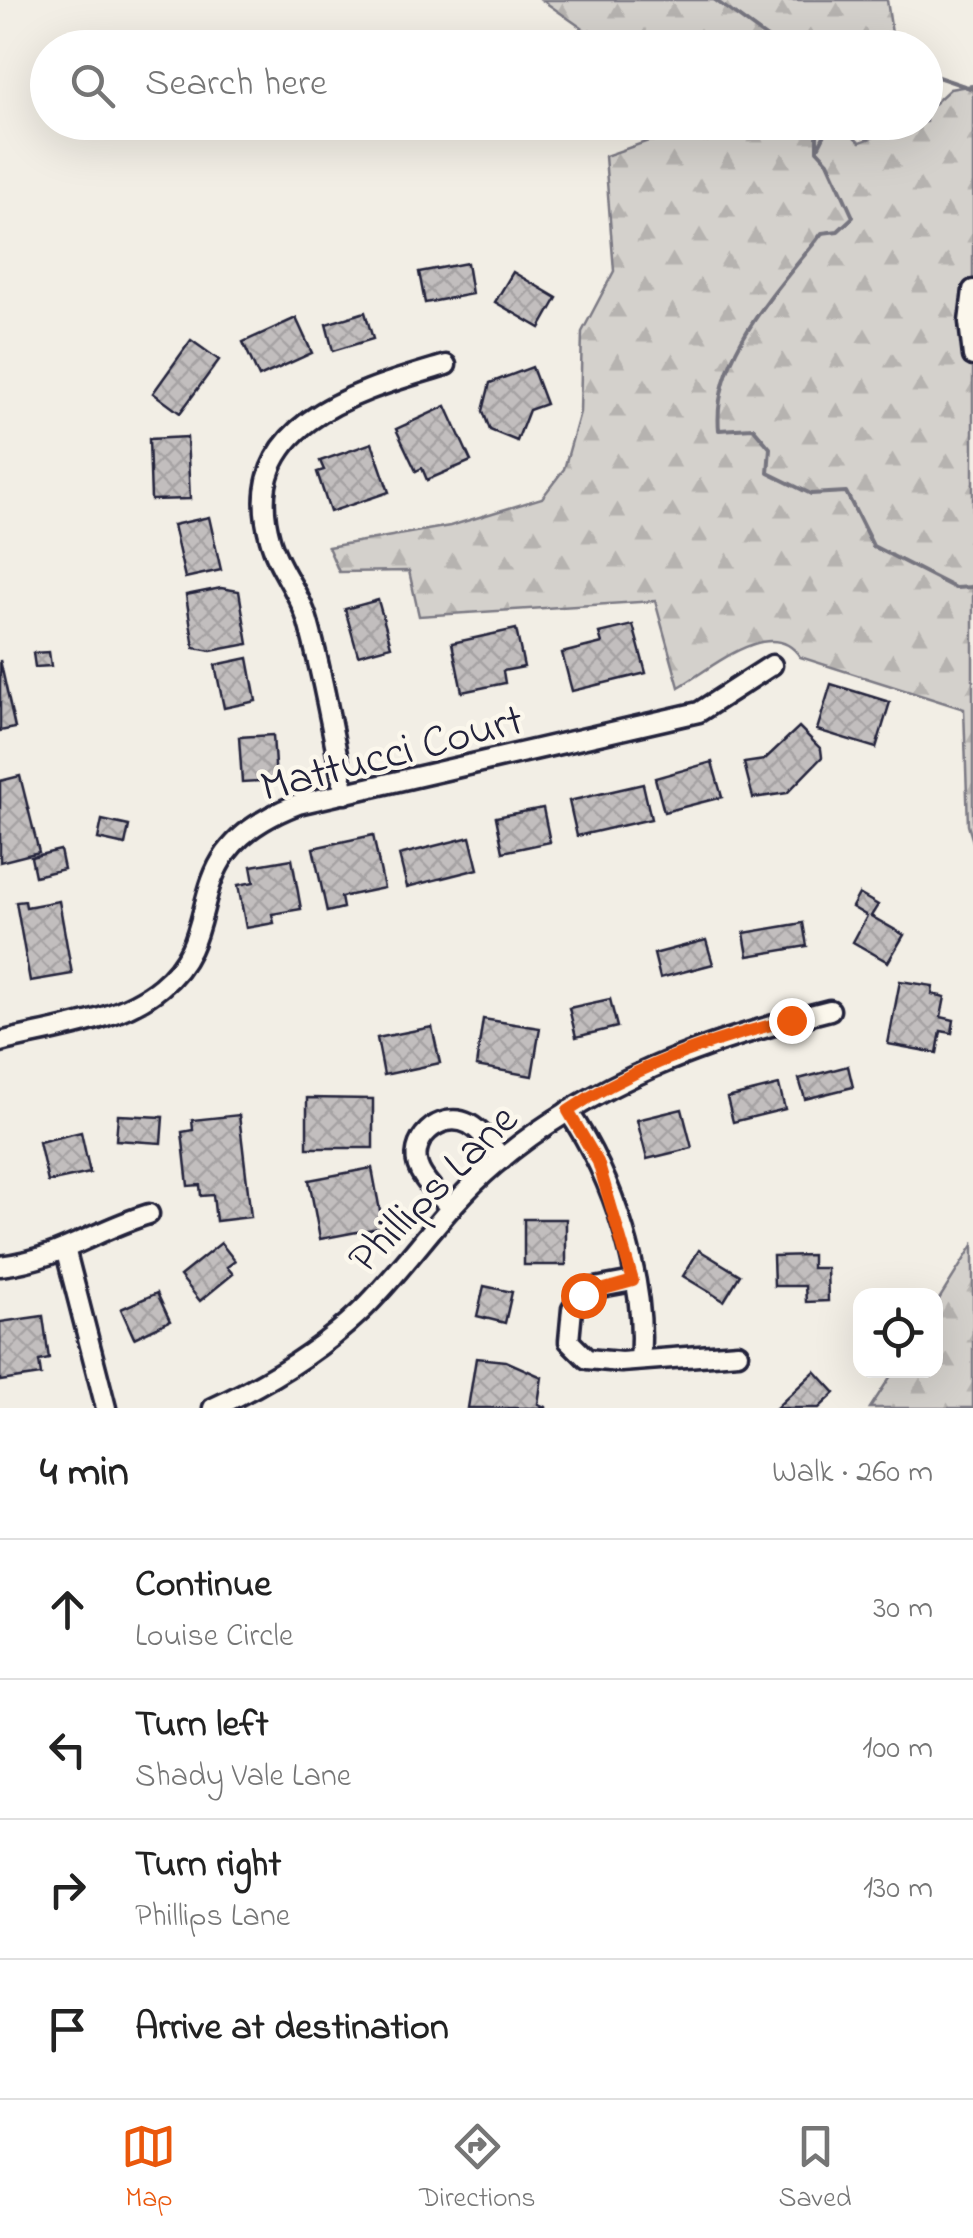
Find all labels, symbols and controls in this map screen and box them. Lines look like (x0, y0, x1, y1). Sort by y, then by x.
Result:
search box (30, 30, 943, 140)
text: Search here (145, 57, 327, 113)
icon: search (65, 58, 120, 113)
street label: Mattucci Court (254, 689, 531, 823)
route end (769, 998, 815, 1044)
street label: Phillips Lane (334, 1090, 536, 1291)
route start (561, 1273, 607, 1319)
map controls (853, 1288, 943, 1378)
button: locate (853, 1288, 943, 1378)
text: 4 min (40, 1443, 129, 1504)
text: Walk · 260 m (772, 1450, 933, 1497)
text: Continue (135, 1558, 271, 1614)
icon: ahead (40, 1582, 95, 1637)
text: 30 m (873, 1586, 933, 1633)
text: Louise Circle (135, 1614, 293, 1661)
text: Turn left (135, 1698, 268, 1754)
icon: left (40, 1722, 95, 1777)
text: 100 m (862, 1726, 933, 1773)
text: Shady Vale Lane (135, 1754, 351, 1801)
text: Turn right (135, 1838, 281, 1894)
icon: right (40, 1862, 95, 1917)
text: 130 m (863, 1866, 933, 1913)
text: Phillips Lane (135, 1894, 290, 1941)
text: Arrive at destination (135, 2001, 449, 2057)
icon: arrive (40, 2002, 95, 2057)
tab: Map (121, 2119, 176, 2220)
tab: Directions (419, 2119, 536, 2220)
tab: Saved (779, 2119, 852, 2220)

